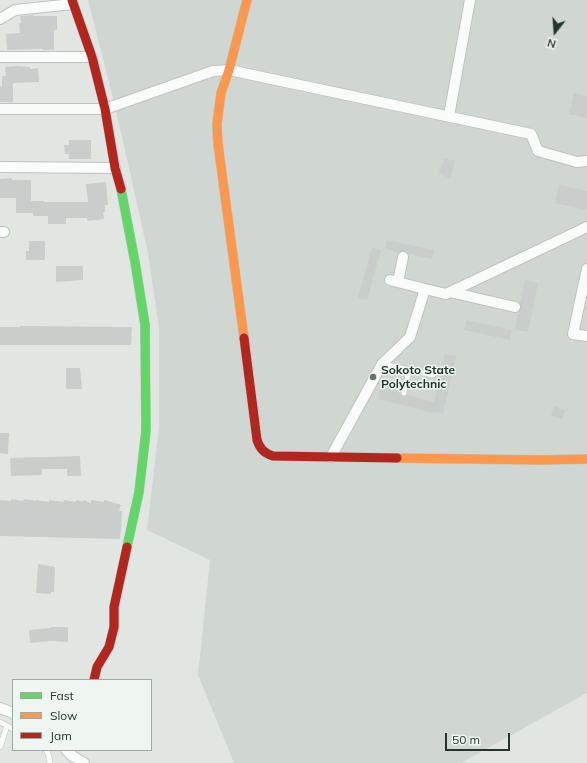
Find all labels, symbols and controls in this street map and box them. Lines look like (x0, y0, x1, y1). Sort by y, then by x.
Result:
north arrow (535, 12, 575, 52)
text: N (545, 36, 558, 51)
place label: Sokoto State Polytechnic (381, 363, 455, 391)
marker: Sokoto State Polytechnic (368, 372, 378, 382)
legend (12, 679, 152, 751)
text: Fast (50, 688, 74, 703)
text: Slow (50, 708, 78, 723)
scale bar (447, 725, 512, 751)
text: Jam (50, 728, 72, 743)
text: 50 m (452, 732, 480, 747)

